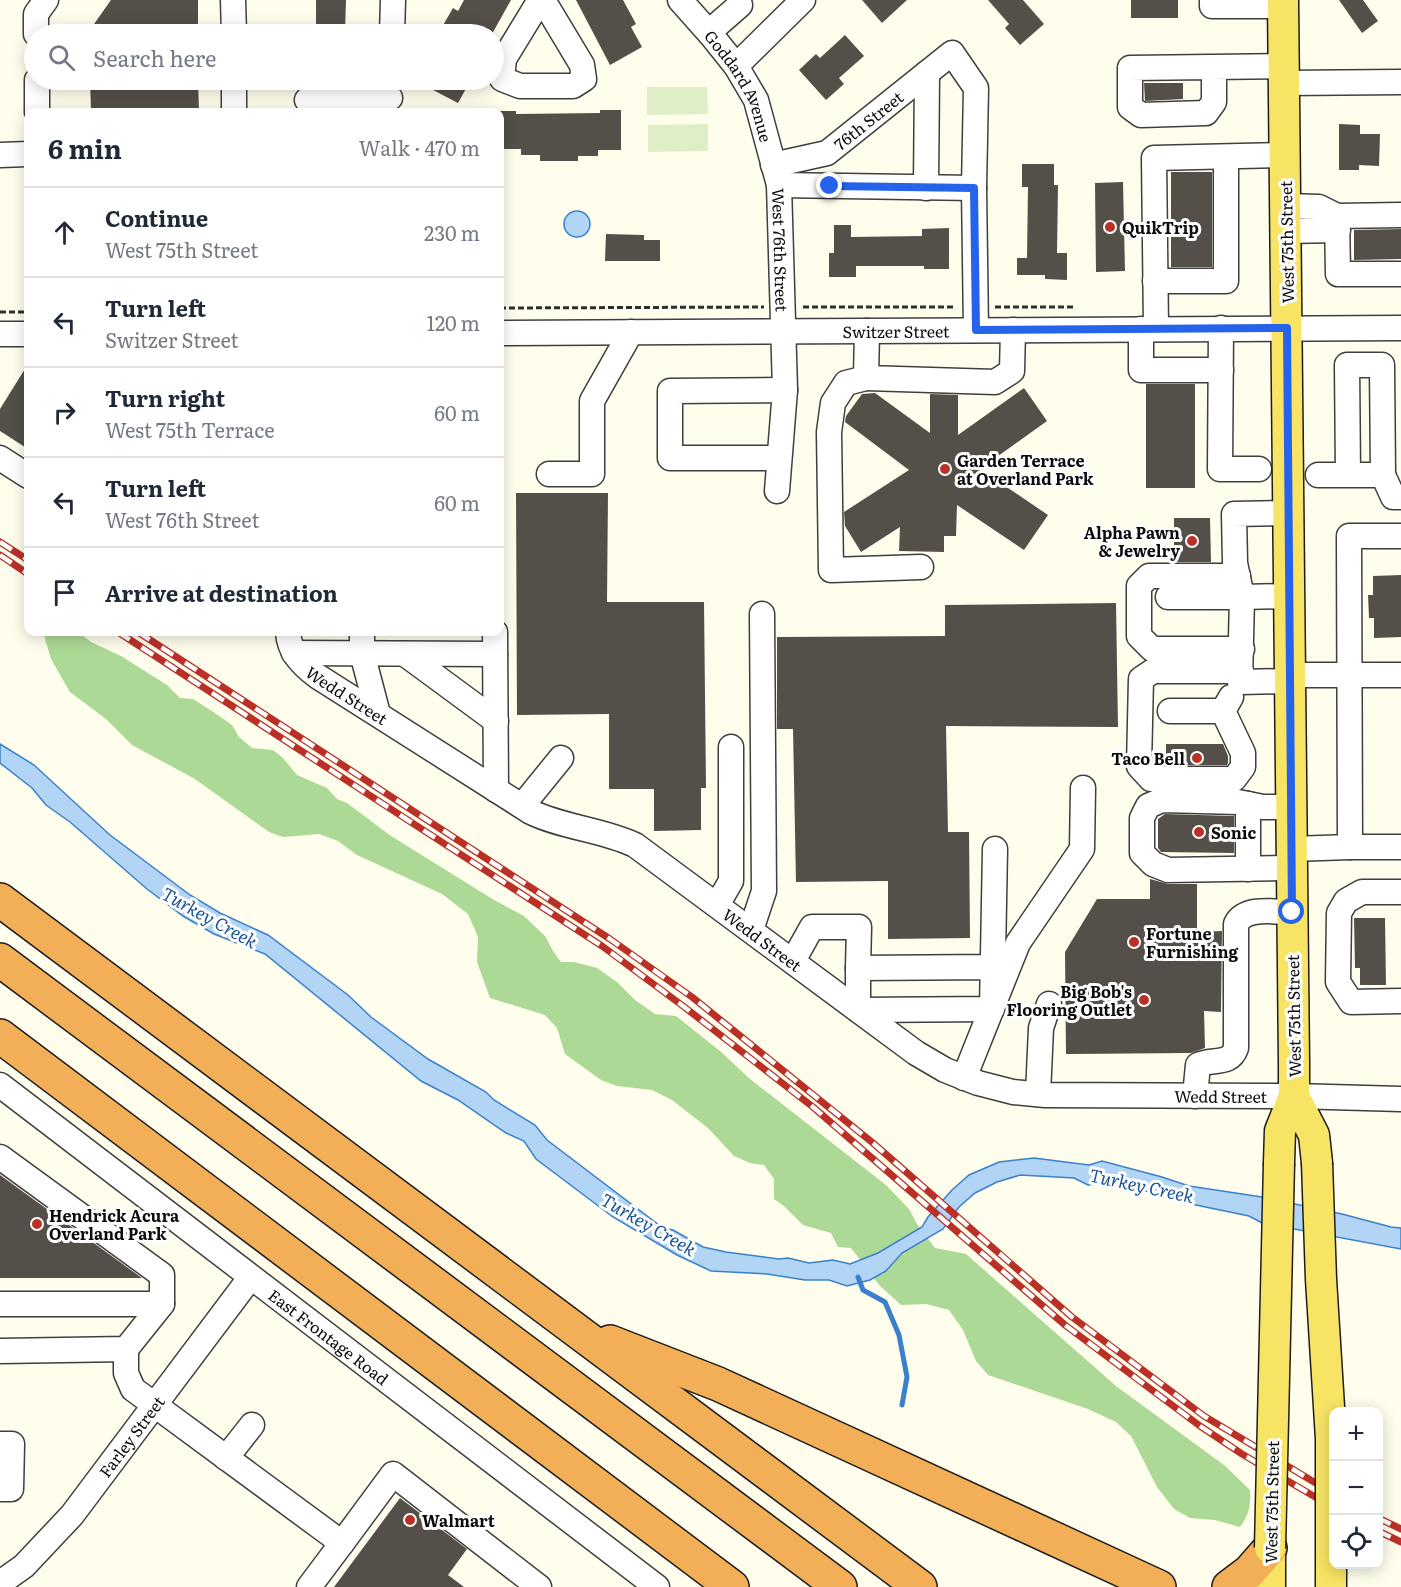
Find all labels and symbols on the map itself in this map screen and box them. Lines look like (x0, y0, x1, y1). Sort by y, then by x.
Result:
street label: Goddard Avenue (699, 24, 779, 145)
street label: 76th Street (828, 85, 908, 155)
route end (816, 172, 842, 198)
street label: West 75th Street (1273, 180, 1299, 304)
street label: West 76th Street (767, 188, 795, 313)
place label: QuikTrip (1122, 215, 1199, 239)
marker: QuikTrip (1103, 220, 1117, 234)
street label: Switzer Street (842, 319, 950, 343)
place label: Garden Terrace at Overland Park (957, 448, 1094, 490)
marker: Garden Terrace at Overland Park (938, 462, 952, 476)
place label: Alpha Pawn & Jewelry (1084, 520, 1180, 562)
marker: Alpha Pawn & Jewelry (1185, 534, 1199, 548)
street label: Wedd Street (301, 660, 393, 730)
place label: Taco Bell (1111, 746, 1185, 770)
marker: Taco Bell (1190, 751, 1204, 765)
place label: Sonic (1211, 820, 1257, 844)
marker: Sonic (1192, 825, 1206, 839)
water label: Turkey Creek (157, 880, 263, 954)
route start (1278, 898, 1304, 924)
street label: Wedd Street (718, 902, 807, 977)
place label: Fortune Furnishing (1146, 921, 1239, 963)
marker: Fortune Furnishing (1127, 935, 1141, 949)
street label: West 75th Street (1280, 954, 1306, 1078)
place label: Big Bob's Flooring Outlet (1006, 979, 1132, 1021)
marker: Big Bob's Flooring Outlet (1137, 993, 1151, 1007)
street label: Wedd Street (1174, 1084, 1268, 1108)
water label: Turkey Creek (1088, 1161, 1197, 1209)
water label: Turkey Creek (597, 1186, 702, 1262)
place label: Hendrick Acura Overland Park (49, 1203, 180, 1245)
marker: Hendrick Acura Overland Park (30, 1217, 44, 1231)
street label: East Frontage Road (264, 1283, 394, 1390)
street label: Farley Street (93, 1390, 170, 1482)
street label: West 75th Street (1258, 1440, 1284, 1564)
place label: Walmart (422, 1508, 495, 1532)
marker: Walmart (403, 1513, 417, 1527)

